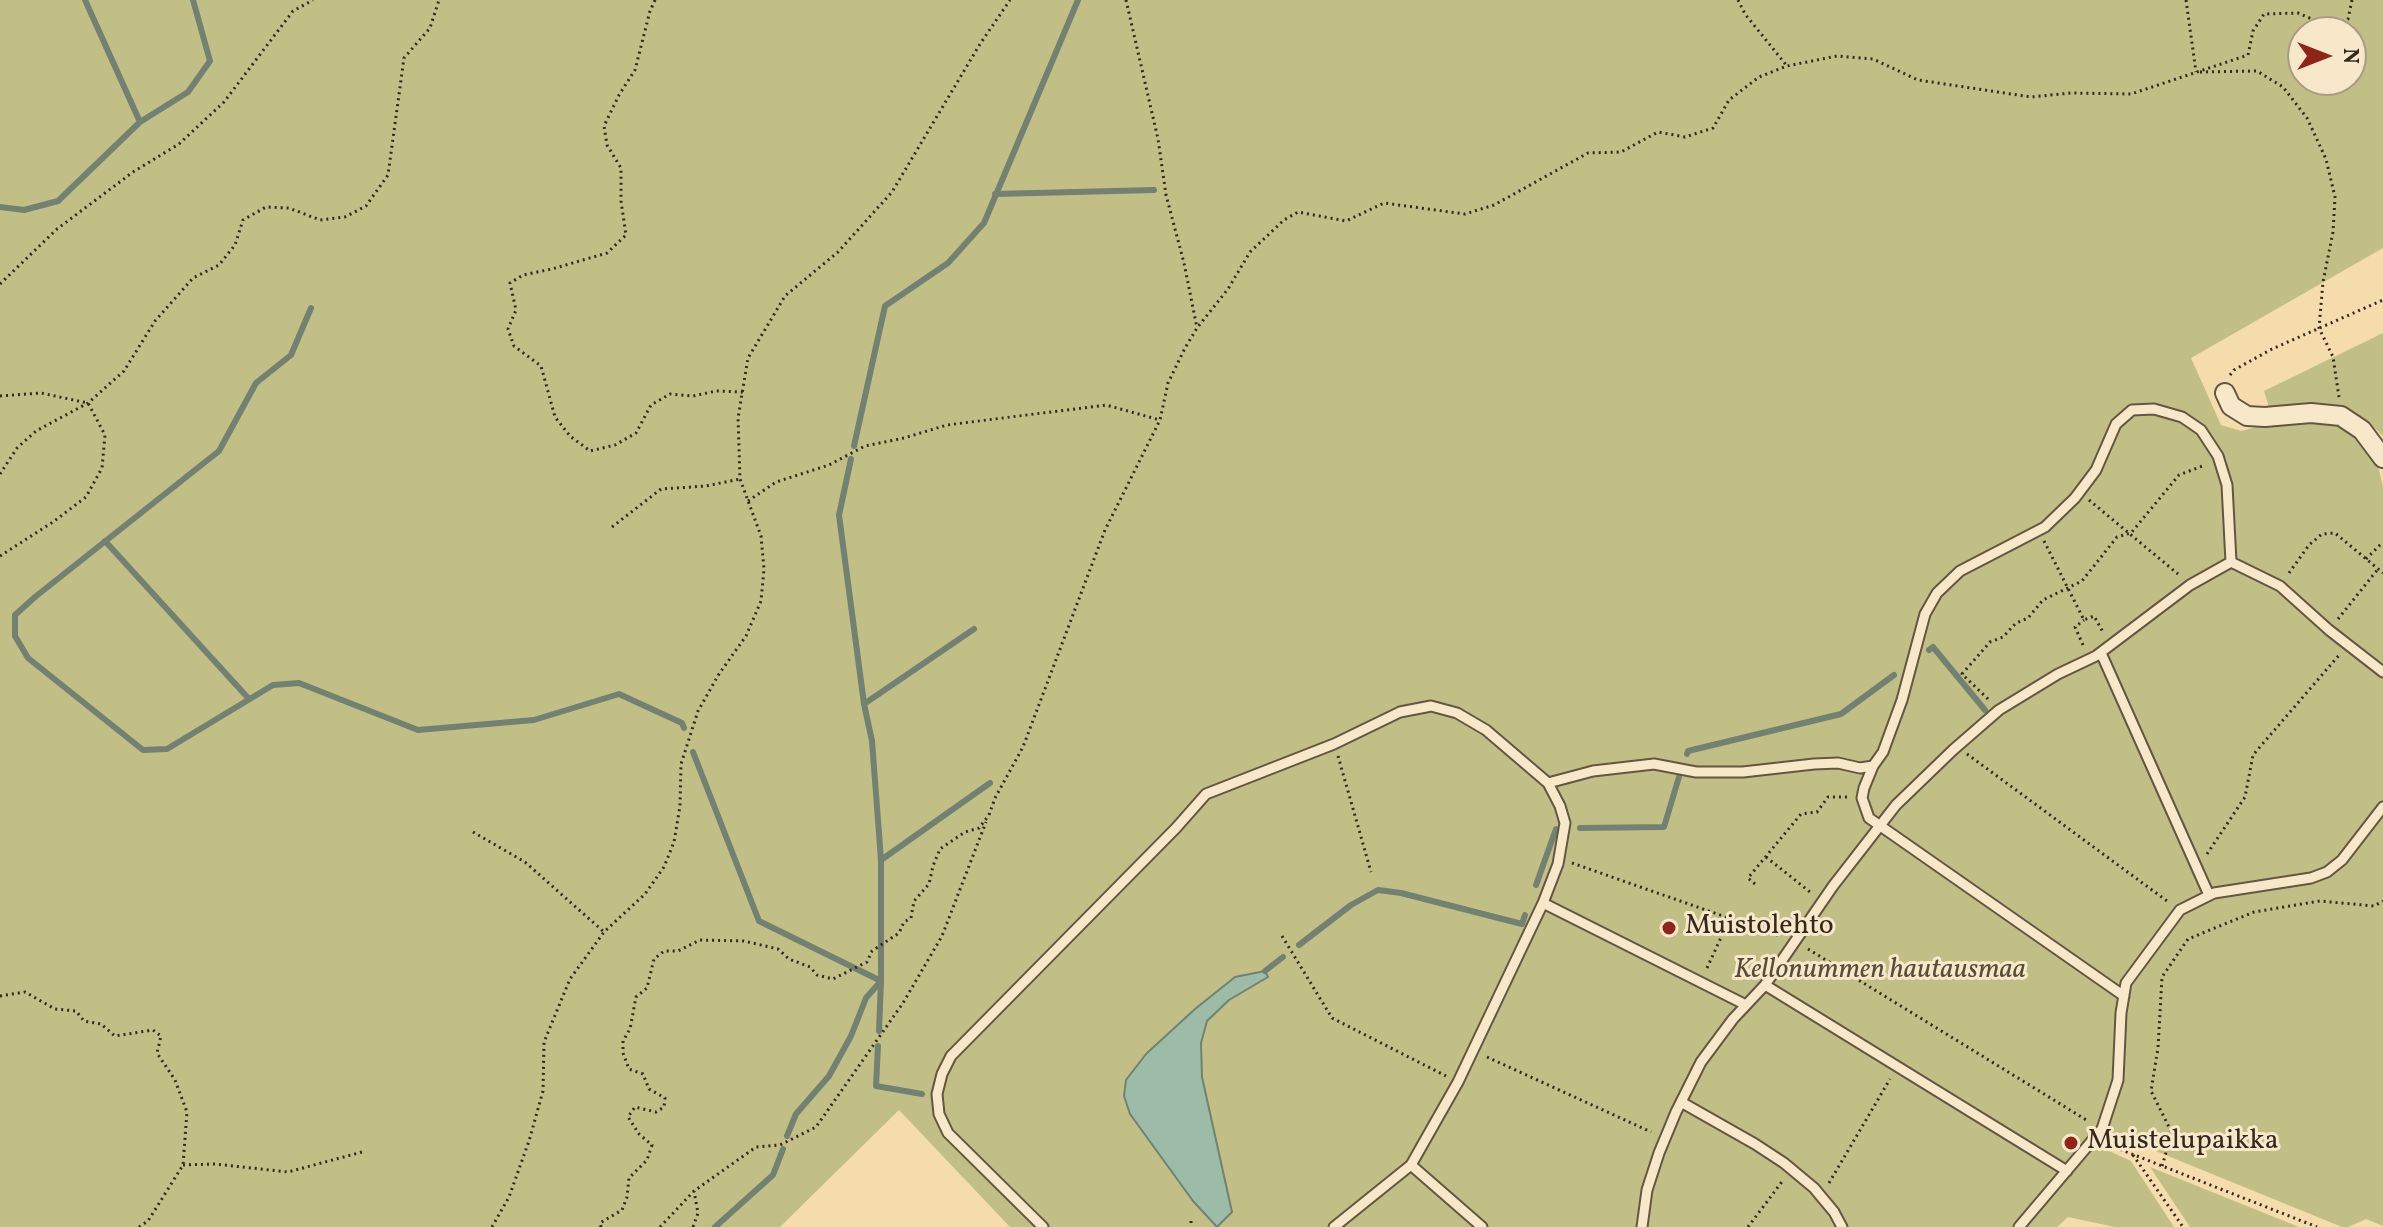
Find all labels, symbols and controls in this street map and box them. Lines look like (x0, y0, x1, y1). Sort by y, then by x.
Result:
north arrow (2287, 16, 2367, 96)
text: N (2334, 48, 2365, 64)
place label: Muistolehto (1685, 911, 1834, 945)
marker: Muistolehto (1660, 919, 1678, 937)
park label: Kellonummen hautausmaa (1734, 955, 2026, 989)
place label: Muistelupaikka (2087, 1126, 2279, 1160)
marker: Muistelupaikka (2062, 1134, 2080, 1152)

